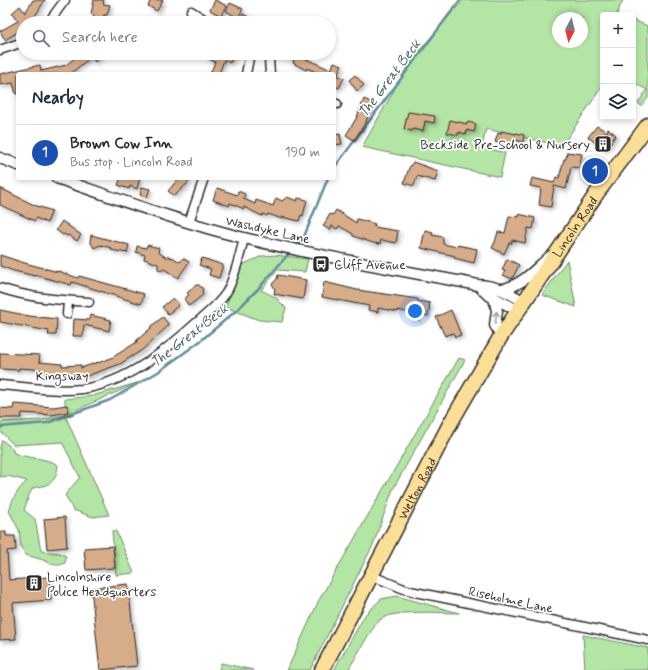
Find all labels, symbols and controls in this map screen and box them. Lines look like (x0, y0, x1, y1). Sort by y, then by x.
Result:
north arrow (552, 12, 588, 48)
map controls (600, 12, 636, 120)
button: + (600, 12, 636, 48)
search box (16, 16, 336, 60)
icon: search (30, 27, 52, 49)
text: Search here (62, 28, 138, 48)
water label: The Great Beck (354, 35, 426, 121)
button: − (600, 48, 636, 84)
button: layers (600, 84, 636, 120)
text: Nearby (32, 87, 84, 109)
text: Brown Cow Inn (70, 134, 173, 154)
building icon: Beckside Pre-School & Nursery (593, 134, 613, 154)
place label: Beckside Pre-School & Nursery (420, 137, 590, 154)
text: 1 (42, 144, 48, 161)
text: 190 m (285, 144, 320, 161)
text: Bus stop · Lincoln Road (70, 154, 193, 171)
pin: 1 (582, 156, 608, 186)
street label: Lincoln Road (549, 194, 602, 261)
street label: Washdyke Lane (224, 213, 311, 248)
bus stop icon: Cliff Avenue (311, 254, 331, 274)
place label: Cliff Avenue (334, 257, 406, 274)
water label: The Great Beck (147, 299, 233, 372)
your location (405, 301, 425, 321)
one-way arrow (492, 311, 500, 324)
street label: Kingsway (36, 368, 89, 386)
street label: Welton Road (395, 455, 441, 523)
place label: Lincolnshire Police Headquarters (47, 569, 157, 601)
building icon: Lincolnshire Police Headquarters (24, 573, 44, 593)
street label: Riseholme Lane (467, 583, 554, 618)

